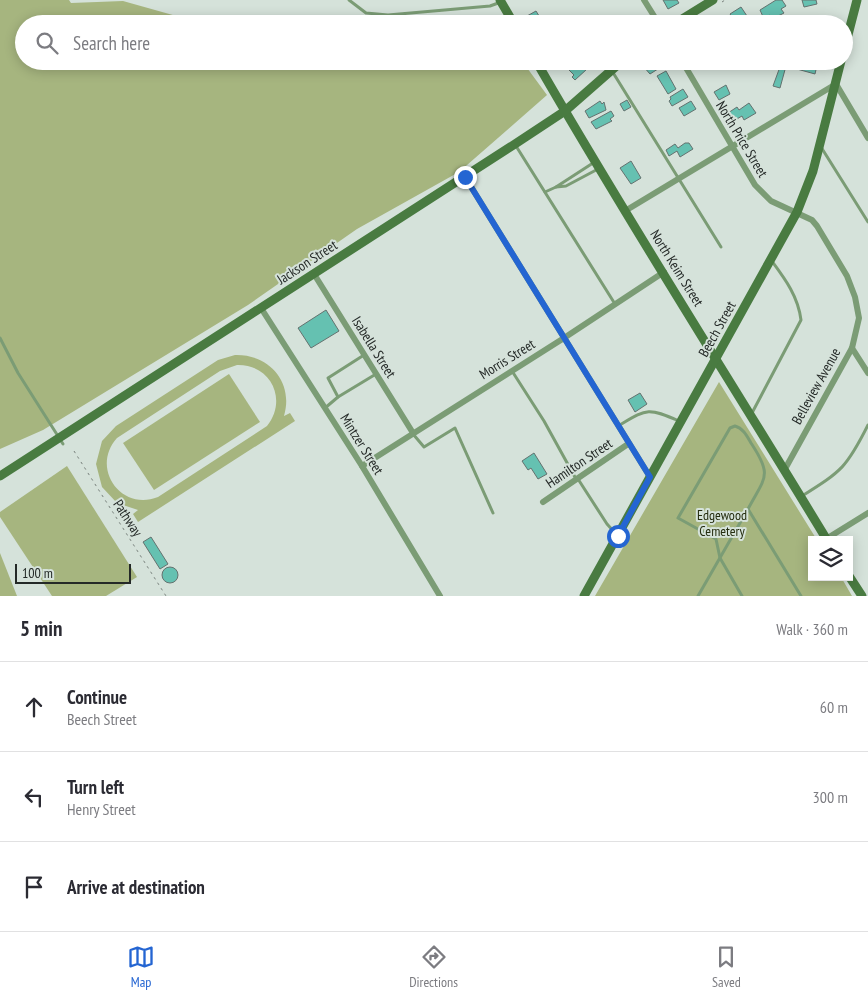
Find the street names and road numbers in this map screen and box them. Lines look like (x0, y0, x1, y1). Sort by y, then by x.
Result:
street label: North Price Street (712, 97, 772, 181)
street label: North Keim Street (646, 226, 708, 310)
street label: Jackson Street (273, 236, 341, 289)
street label: Beech Street (694, 298, 740, 360)
street label: Isabella Street (348, 313, 400, 381)
street label: Morris Street (476, 335, 538, 383)
street label: Belleview Avenue (788, 344, 844, 427)
street label: Mintzer Street (336, 410, 388, 478)
street label: Hamilton Street (542, 434, 616, 492)
street label: Pathway (109, 496, 147, 541)

